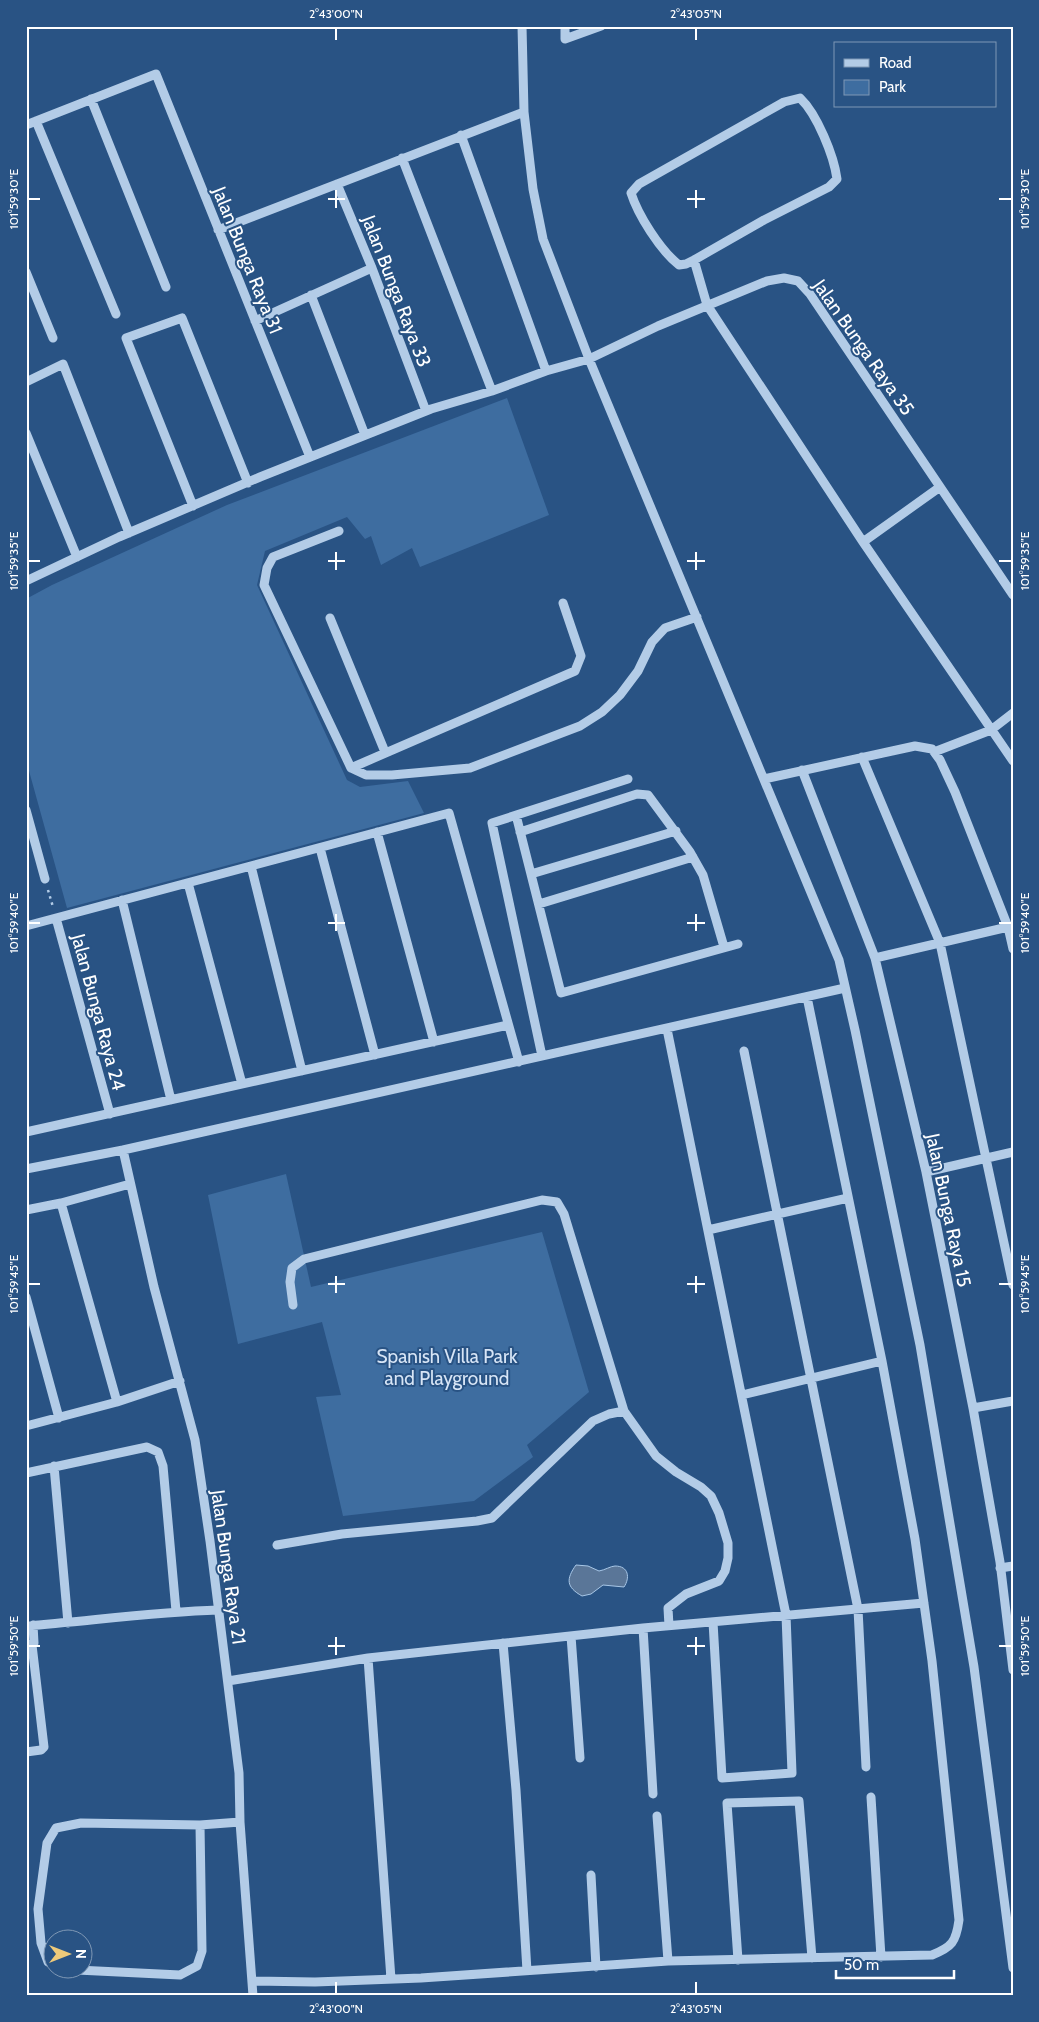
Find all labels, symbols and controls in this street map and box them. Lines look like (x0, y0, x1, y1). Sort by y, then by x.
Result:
text: 2°43'00"N (309, 6, 363, 21)
text: 2°43'05"N (670, 6, 722, 21)
legend (834, 42, 996, 108)
text: Road (879, 54, 912, 72)
text: Park (879, 78, 906, 96)
text: 101°59'30"E (6, 168, 21, 229)
text: 101°59'30"E (1017, 168, 1032, 229)
street label: Jalan Bunga Raya 31 (207, 182, 287, 337)
street label: Jalan Bunga Raya 33 (357, 211, 436, 370)
street label: Jalan Bunga Raya 35 (808, 274, 919, 420)
text: 101°59'35"E (6, 531, 21, 590)
text: 101°59'35"E (1017, 531, 1032, 590)
text: 101°59'40"E (6, 892, 21, 953)
text: 101°59'40"E (1017, 892, 1032, 953)
street label: Jalan Bunga Raya 24 (66, 930, 130, 1093)
street label: Jalan Bunga Raya 15 (921, 1130, 976, 1289)
text: 101°59'45"E (6, 1254, 21, 1313)
text: 101°59'45"E (1017, 1254, 1032, 1313)
park label: Spanish Villa Park and Playground (377, 1345, 518, 1390)
street label: Jalan Bunga Raya 21 (206, 1487, 251, 1646)
text: 101°59'50"E (6, 1615, 21, 1676)
text: 101°59'50"E (1017, 1615, 1032, 1676)
north arrow (42, 1930, 92, 1980)
scale bar (836, 1947, 954, 1979)
text: N (72, 1949, 90, 1959)
text: 50 m (844, 1956, 879, 1974)
text: 2°43'00"N (309, 2001, 363, 2016)
text: 2°43'05"N (670, 2001, 722, 2016)

